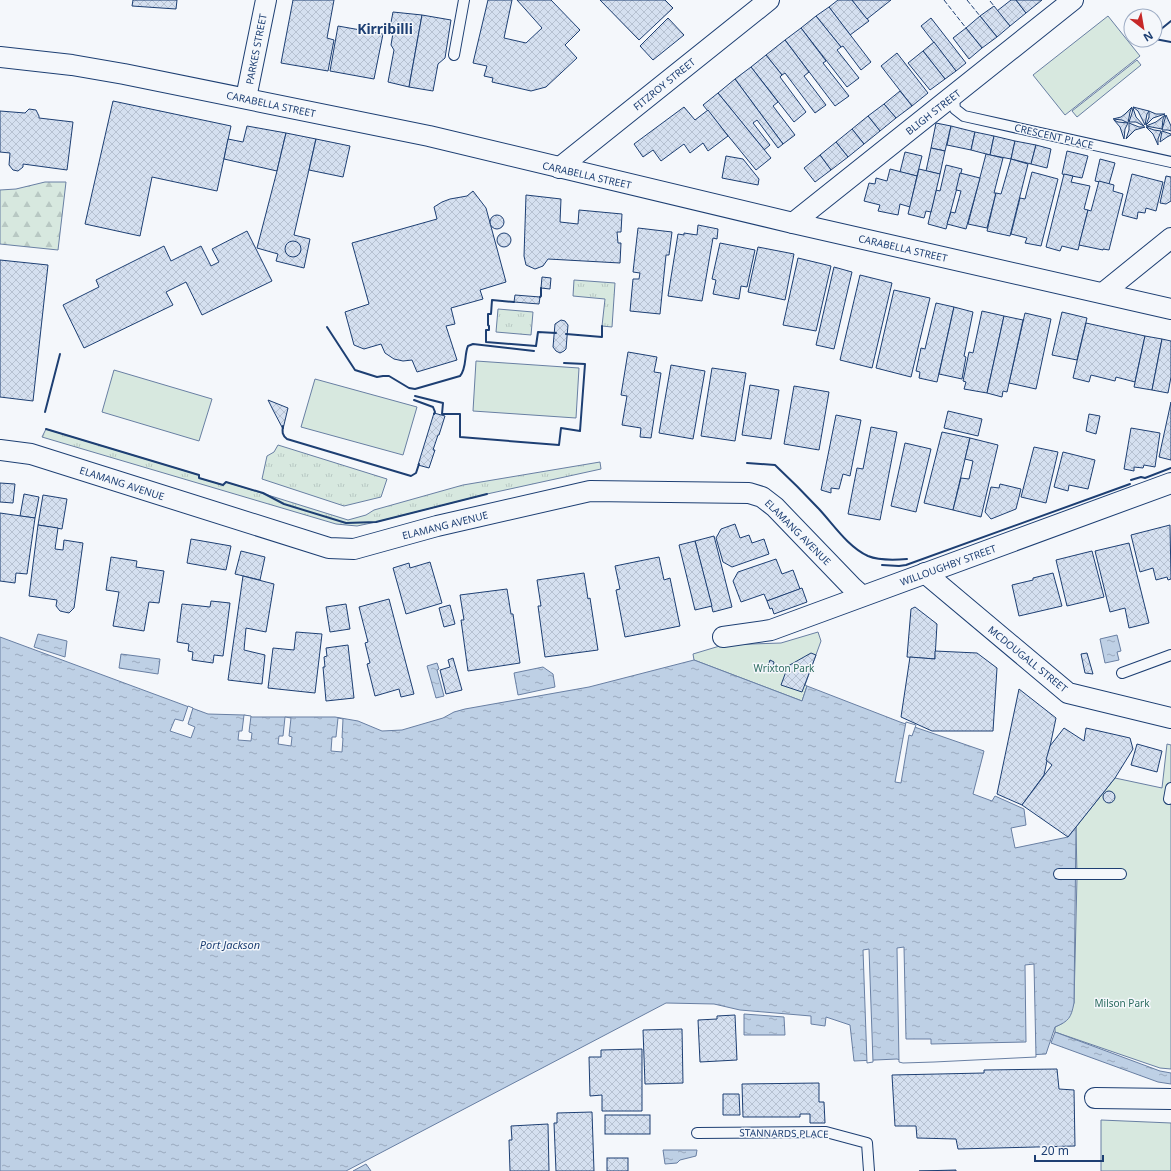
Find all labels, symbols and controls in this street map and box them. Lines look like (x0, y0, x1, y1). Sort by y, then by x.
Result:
north arrow (1123, 8, 1163, 48)
street label: PARKES STREET (242, 12, 270, 86)
district label: Kirribilli (357, 19, 413, 38)
text: N (1141, 28, 1156, 46)
street label: FITZROY STREET (630, 54, 698, 113)
street label: BLIGH STREET (903, 86, 964, 138)
street label: CARABELLA STREET (225, 88, 317, 120)
street label: CRESCENT PLACE (1013, 120, 1095, 152)
street label: CARABELLA STREET (541, 158, 633, 192)
street label: CARABELLA STREET (857, 231, 949, 265)
street label: ELAMANG AVENUE (78, 463, 166, 503)
street label: ELAMANG AVENUE (762, 496, 834, 568)
street label: ELAMANG AVENUE (401, 508, 489, 542)
street label: WILLOUGHBY STREET (898, 541, 998, 589)
street label: MCDOUGALL STREET (985, 623, 1071, 696)
park label: Wrixton Park (754, 661, 815, 675)
water label: Port Jackson (200, 937, 260, 952)
park label: Milson Park (1095, 996, 1150, 1010)
street label: STANNARDS PLACE (739, 1125, 829, 1141)
scale bar (1035, 1137, 1103, 1163)
text: 20 m (1041, 1142, 1069, 1159)

